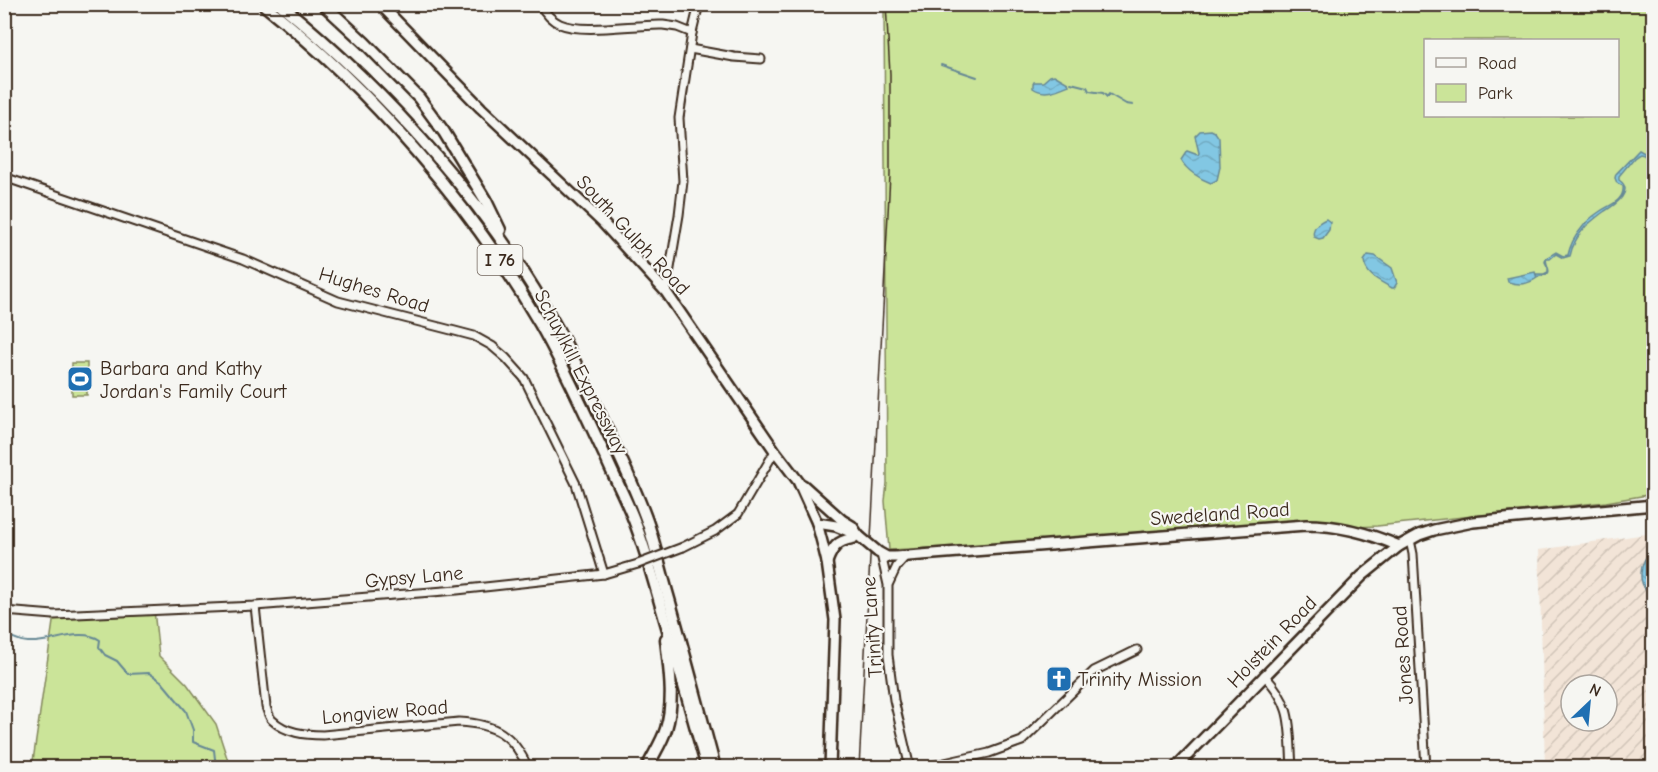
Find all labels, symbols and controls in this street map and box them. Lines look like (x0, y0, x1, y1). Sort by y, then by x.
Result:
legend (1424, 39, 1619, 117)
text: Road (1478, 53, 1517, 74)
text: Park (1478, 83, 1513, 104)
street label: South Gulph Road (572, 170, 694, 300)
road number: I 76 (478, 245, 522, 275)
street label: Hughes Road (316, 262, 432, 318)
street label: Schuylkill Expressway (529, 286, 633, 458)
place label: Barbara and Kathy Jordan's Family Court (100, 357, 288, 403)
sports icon: Barbara and Kathy Jordan's Family Court (65, 364, 95, 394)
street label: Swedeland Road (1150, 498, 1290, 530)
street label: Gypsy Lane (364, 561, 464, 593)
street label: Trinity Lane (857, 576, 887, 678)
street label: Holstein Road (1223, 591, 1321, 693)
street label: Jones Road (1388, 605, 1418, 705)
church icon: Trinity Mission (1044, 664, 1074, 694)
place label: Trinity Mission (1078, 668, 1202, 691)
north arrow (1559, 673, 1619, 733)
text: N (1587, 680, 1604, 701)
street label: Longview Road (321, 695, 449, 729)

